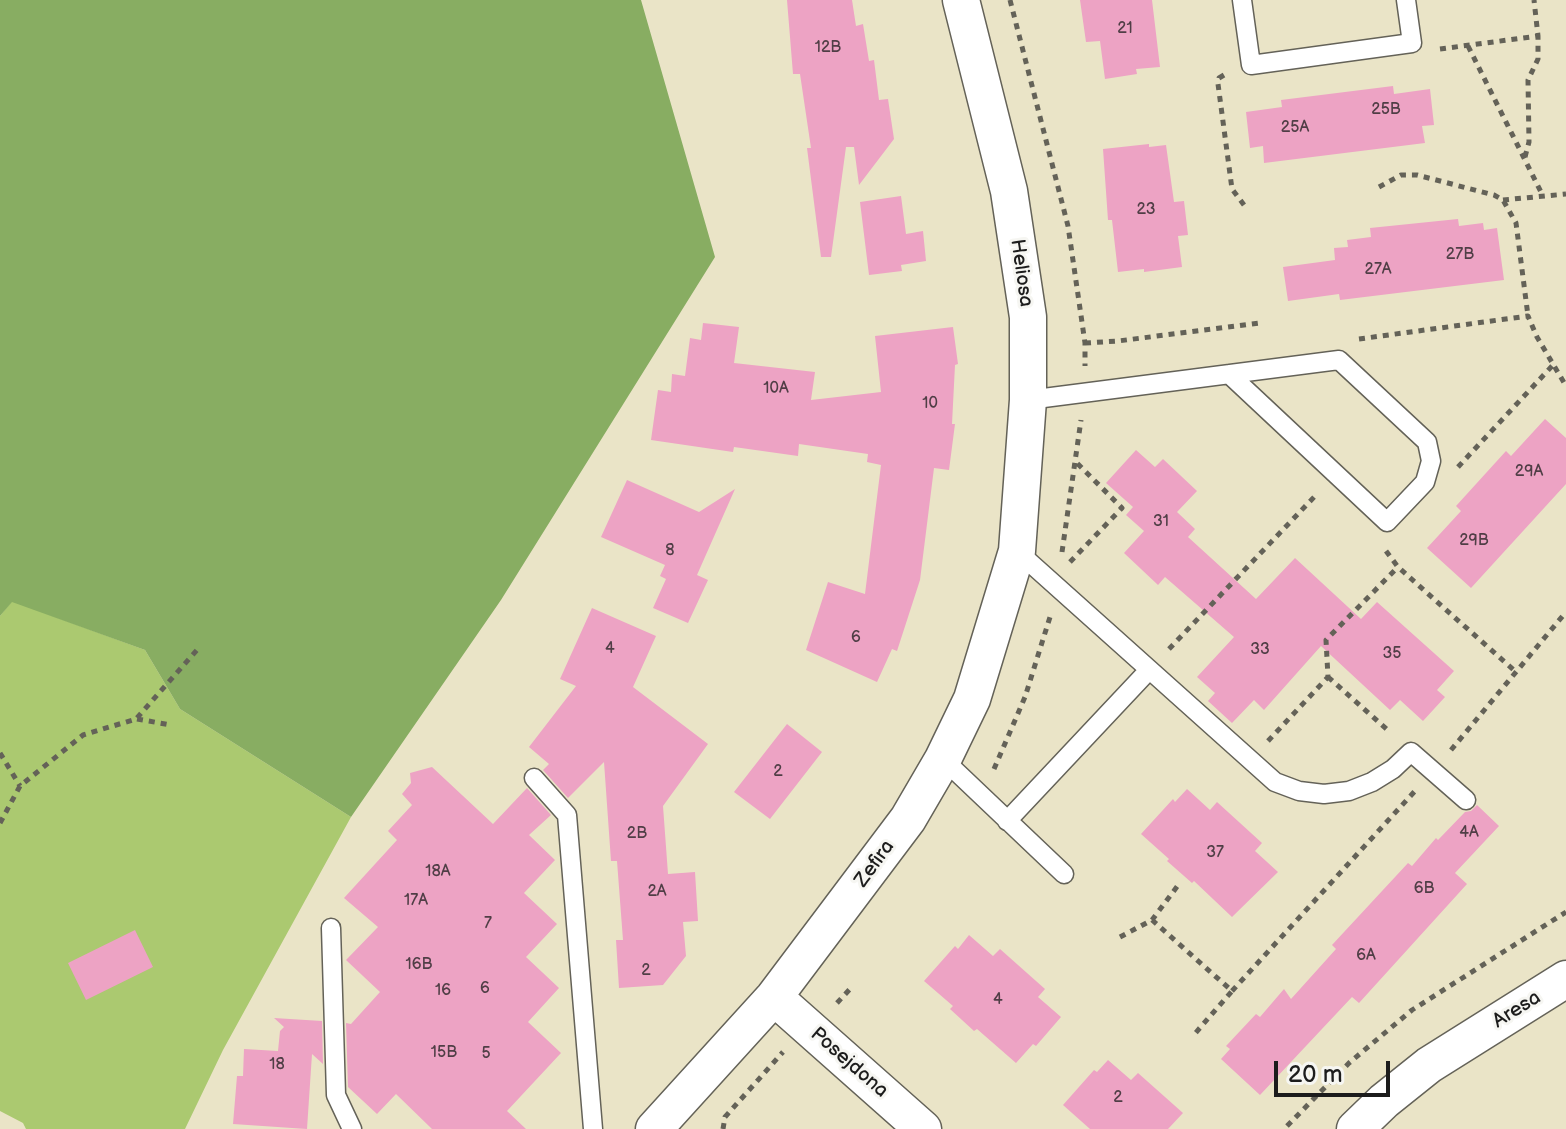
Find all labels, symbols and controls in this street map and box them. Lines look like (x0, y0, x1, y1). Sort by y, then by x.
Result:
house number: 21 (1117, 19, 1133, 39)
house number: 12B (815, 38, 841, 58)
house number: 25B (1371, 100, 1401, 120)
house number: 25A (1281, 118, 1309, 138)
house number: 23 (1137, 200, 1155, 220)
street label: Heliosa (1004, 238, 1038, 308)
house number: 27B (1446, 245, 1474, 265)
house number: 27A (1364, 260, 1392, 280)
house number: 10A (763, 379, 789, 399)
house number: 10 (922, 394, 938, 414)
house number: 29A (1515, 462, 1543, 482)
house number: 31 (1153, 512, 1169, 532)
house number: 29B (1459, 531, 1489, 551)
house number: 8 (665, 541, 675, 561)
house number: 6 (851, 628, 861, 648)
house number: 4 (605, 639, 615, 659)
house number: 33 (1250, 640, 1270, 660)
house number: 35 (1382, 644, 1402, 664)
house number: 2 (773, 762, 783, 782)
house number: 4A (1459, 823, 1479, 843)
house number: 2B (627, 824, 647, 844)
street label: Zefira (850, 836, 900, 892)
house number: 37 (1206, 843, 1224, 863)
house number: 18A (425, 862, 451, 882)
house number: 6B (1414, 879, 1434, 899)
house number: 2A (647, 882, 667, 902)
house number: 17A (404, 891, 428, 911)
house number: 7 (484, 914, 492, 934)
house number: 6A (1356, 946, 1376, 966)
house number: 16B (406, 955, 432, 975)
house number: 2 (641, 961, 651, 981)
house number: 6 (480, 979, 490, 999)
house number: 16 (435, 981, 451, 1001)
street label: Aresa (1489, 986, 1545, 1034)
house number: 4 (993, 990, 1003, 1010)
street label: Posejdona (805, 1023, 893, 1103)
house number: 15B (431, 1043, 457, 1063)
house number: 5 (481, 1044, 491, 1064)
scale bar (1278, 1045, 1394, 1095)
house number: 18 (269, 1055, 285, 1075)
text: 20 m (1288, 1060, 1343, 1089)
house number: 2 (1113, 1088, 1123, 1108)

